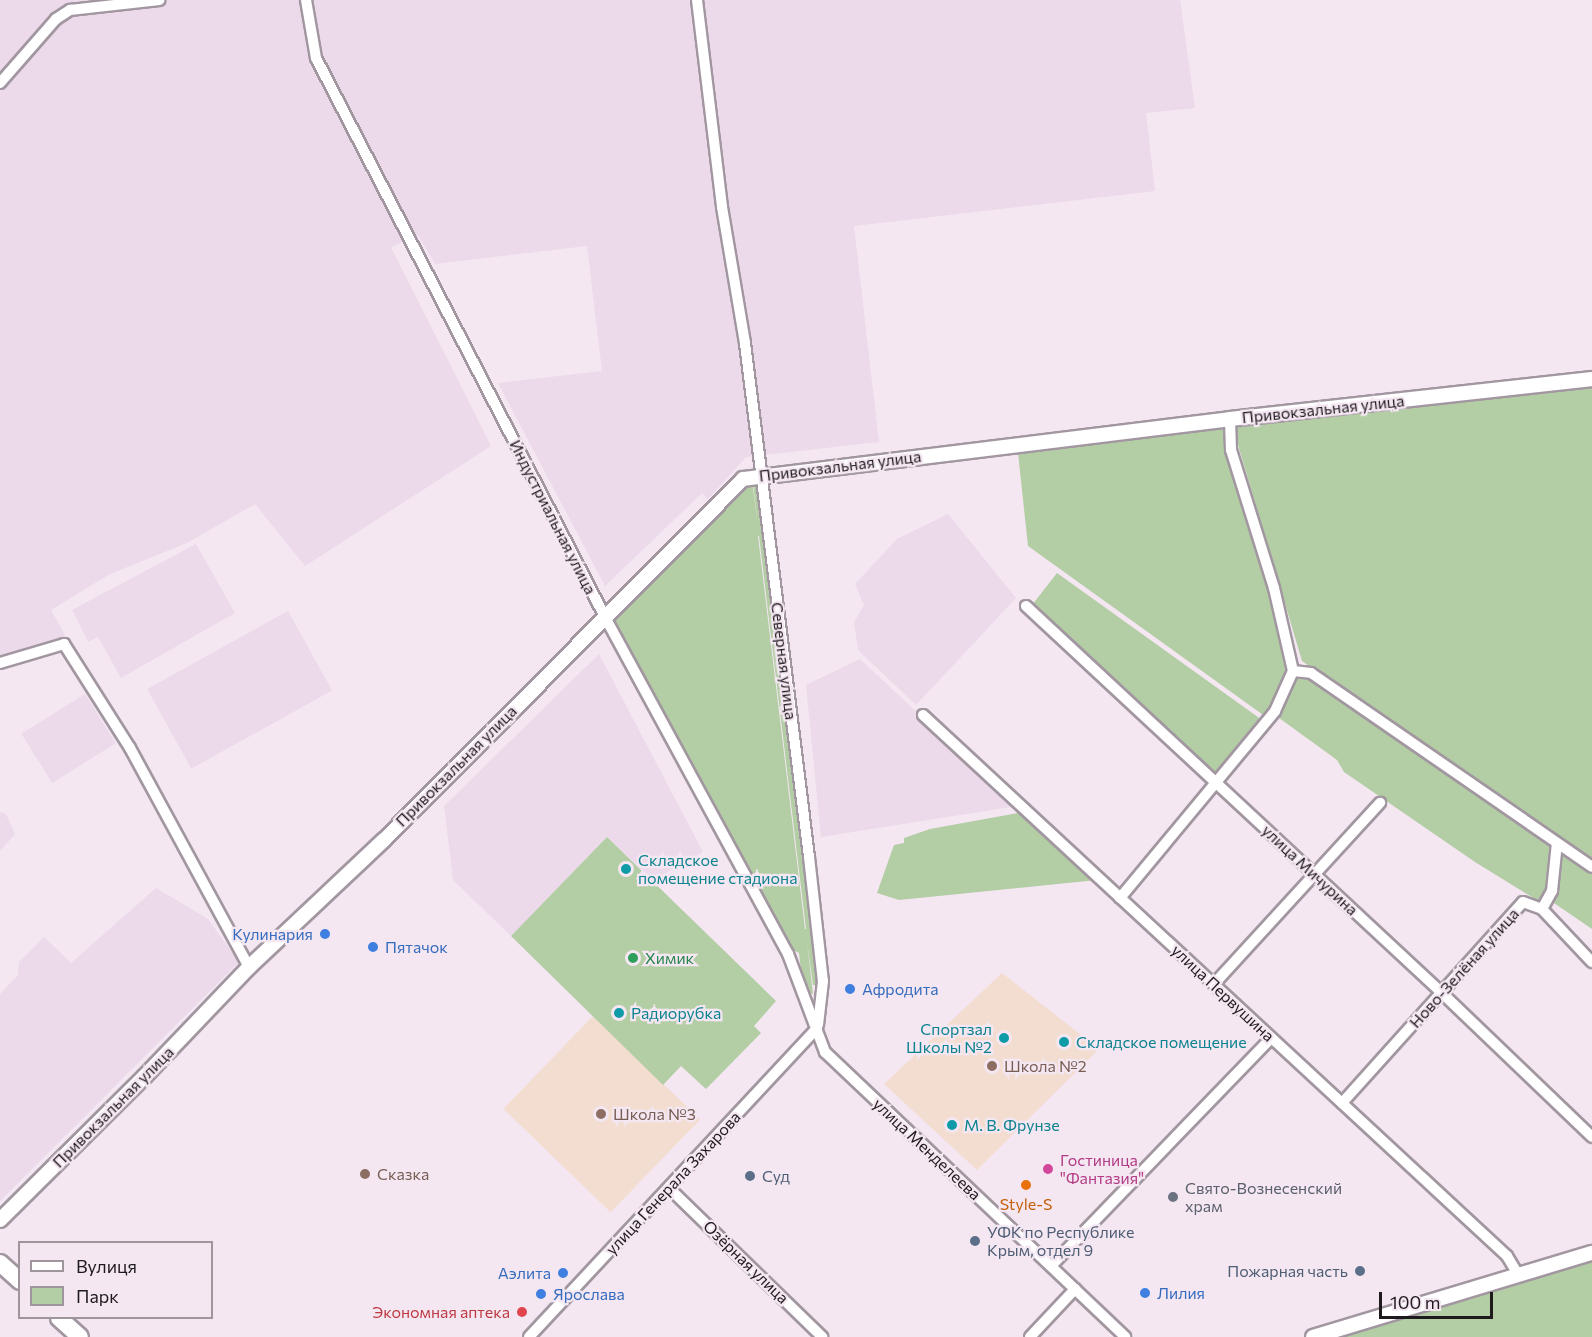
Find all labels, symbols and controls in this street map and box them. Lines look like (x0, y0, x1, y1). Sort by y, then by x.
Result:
street label: Привокзальная улица (1241, 391, 1405, 427)
street label: Индустриальная улица (506, 437, 600, 597)
street label: Привокзальная улица (758, 447, 922, 485)
street label: Северная улица (767, 601, 801, 721)
street label: Привокзальная улица (392, 702, 520, 830)
street label: улица Мичурина (1258, 821, 1362, 919)
place label: Складское помещение стадиона (638, 850, 797, 888)
marker: Складское помещение стадиона (619, 862, 633, 876)
street label: Ново-Зелёная улица (1405, 904, 1523, 1032)
place label: Кулинария (232, 924, 313, 944)
marker: Кулинария (318, 927, 332, 941)
place label: Пятачок (385, 937, 448, 957)
marker: Пятачок (366, 940, 380, 954)
street label: улица Первушина (1168, 941, 1278, 1045)
place label: Химик (645, 948, 694, 968)
marker: Химик (626, 951, 640, 965)
place label: Афродита (862, 979, 938, 999)
marker: Афродита (843, 982, 857, 996)
place label: Радиорубка (631, 1003, 721, 1023)
marker: Радиорубка (612, 1006, 626, 1020)
place label: Спортзал Школы №2 (906, 1019, 992, 1057)
marker: Спортзал Школы №2 (997, 1031, 1011, 1045)
place label: Складское помещение (1076, 1032, 1247, 1052)
marker: Складское помещение (1057, 1035, 1071, 1049)
street label: Привокзальная улица (49, 1043, 177, 1171)
place label: Школа №2 (1004, 1056, 1087, 1076)
marker: Школа №2 (985, 1059, 999, 1073)
street label: улица Менделеева (869, 1094, 985, 1204)
place label: Школа №3 (613, 1104, 696, 1124)
marker: Школа №3 (594, 1107, 608, 1121)
street label: улица Генерала Захарова (602, 1107, 744, 1259)
place label: М. В. Фрунзе (964, 1115, 1060, 1135)
marker: М. В. Фрунзе (945, 1118, 959, 1132)
place label: Гостиница "Фантазия" (1060, 1150, 1144, 1188)
marker: Гостиница "Фантазия" (1041, 1162, 1055, 1176)
place label: Сказка (377, 1164, 429, 1184)
place label: Суд (762, 1166, 790, 1186)
marker: Сказка (358, 1167, 372, 1181)
marker: Суд (743, 1169, 757, 1183)
marker: Style-S (1019, 1178, 1033, 1192)
place label: Свято-Вознесенский храм (1185, 1178, 1342, 1216)
marker: Свято-Вознесенский храм (1166, 1190, 1180, 1204)
place label: Style-S (1000, 1194, 1052, 1214)
street label: Озёрная улица (699, 1216, 793, 1308)
place label: УФК по Республике Крым, отдел 9 (987, 1222, 1134, 1260)
marker: УФК по Республике Крым, отдел 9 (968, 1234, 982, 1248)
legend (18, 1241, 213, 1319)
text: Вулиця (76, 1255, 137, 1277)
place label: Пожарная часть (1227, 1261, 1348, 1281)
place label: Аэлита (498, 1263, 551, 1283)
marker: Пожарная часть (1353, 1264, 1367, 1278)
marker: Аэлита (556, 1266, 570, 1280)
scale bar (1382, 1280, 1496, 1318)
place label: Лилия (1157, 1283, 1205, 1303)
place label: Ярослава (553, 1284, 625, 1304)
text: Парк (76, 1285, 119, 1307)
marker: Лилия (1138, 1286, 1152, 1300)
marker: Ярослава (534, 1287, 548, 1301)
text: 100 m (1390, 1291, 1440, 1313)
place label: Экономная аптека (372, 1302, 510, 1322)
marker: Экономная аптека (515, 1305, 529, 1319)

